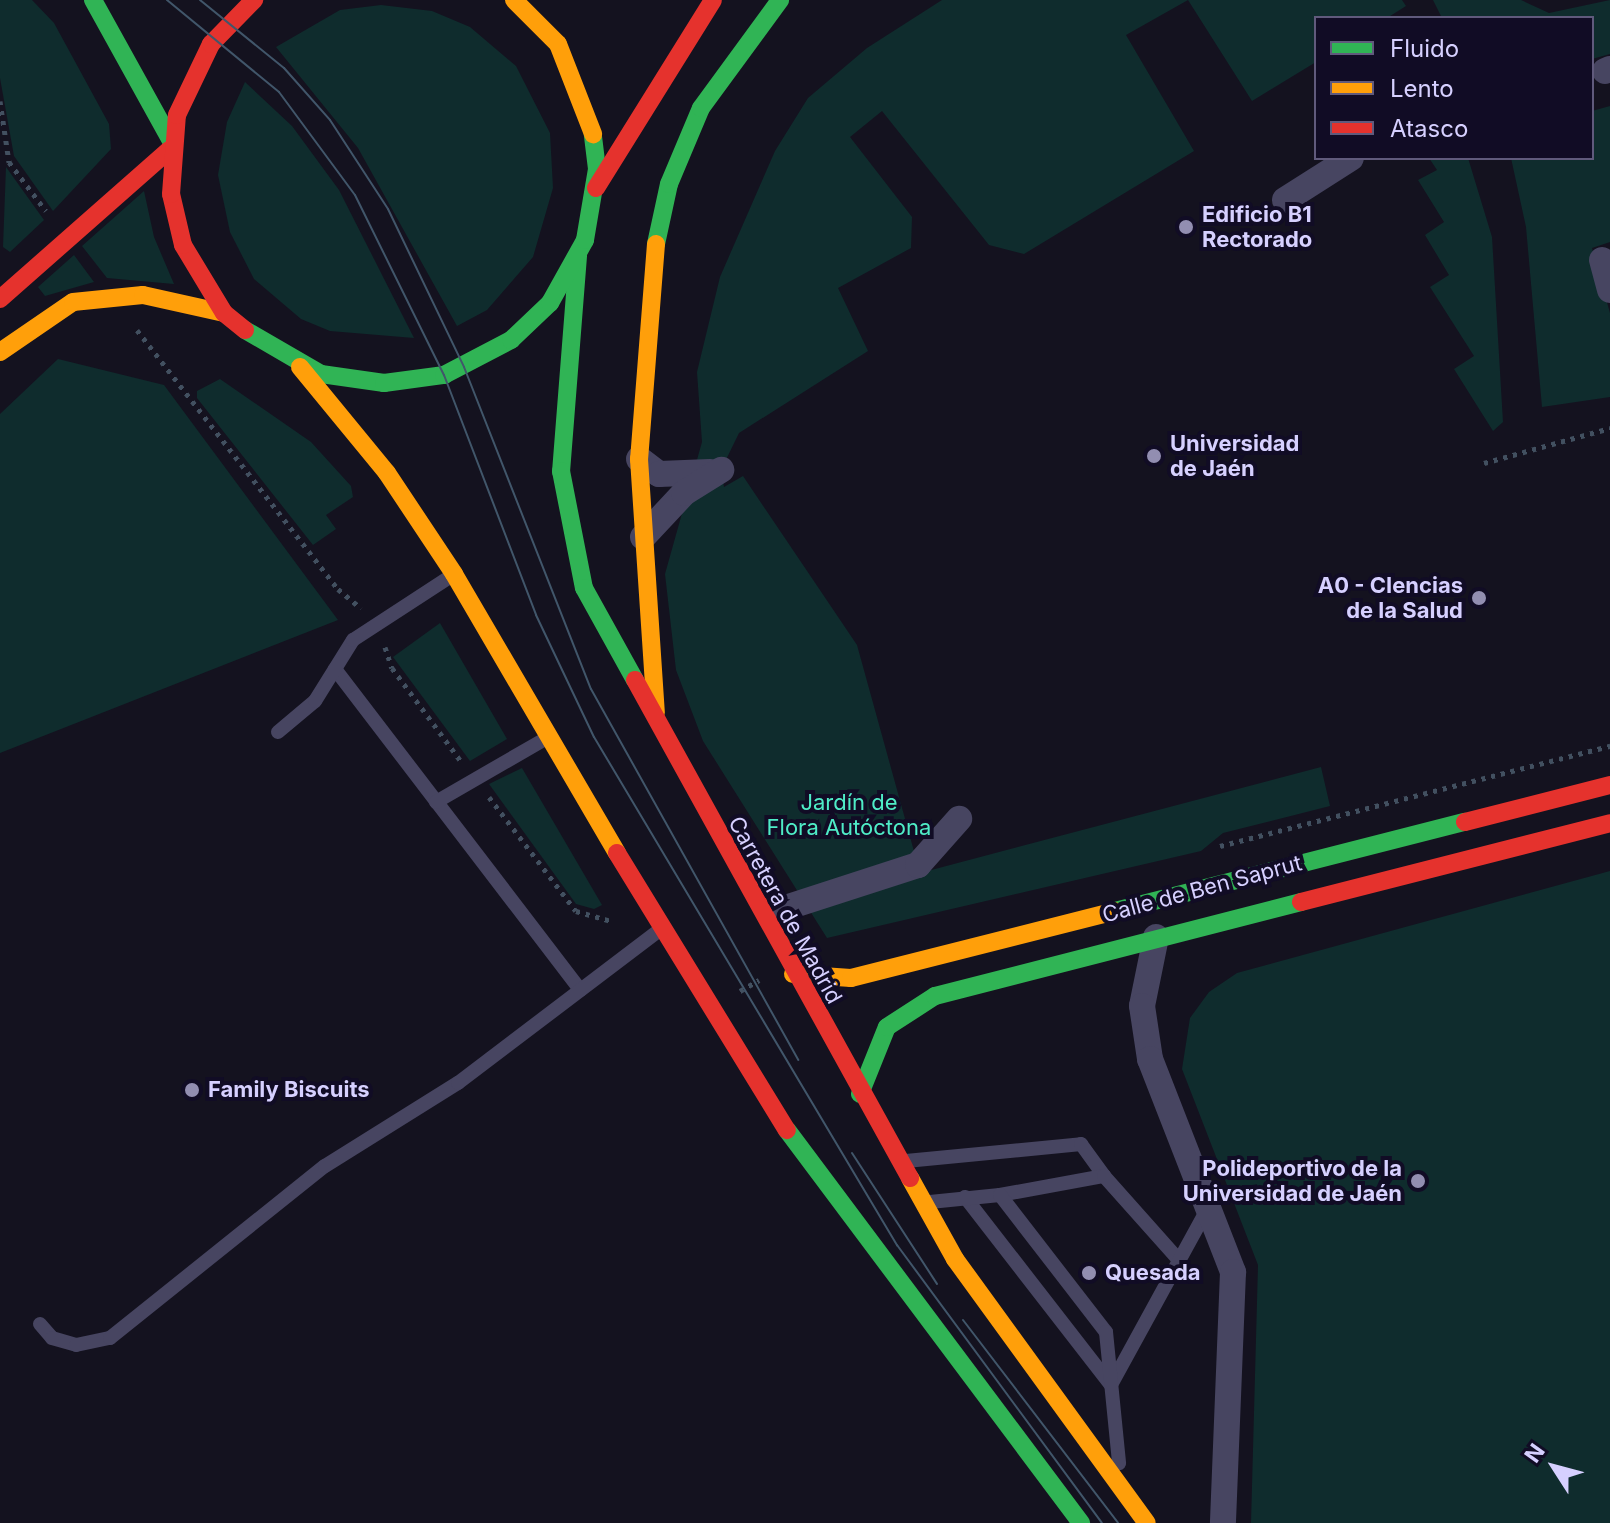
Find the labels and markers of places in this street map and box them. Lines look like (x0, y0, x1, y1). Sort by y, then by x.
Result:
place label: Edificio B1 Rectorado (1202, 201, 1312, 252)
marker: Edificio B1 Rectorado (1177, 218, 1195, 236)
place label: Universidad de Jaén (1170, 430, 1299, 482)
marker: Universidad de Jaén (1145, 447, 1163, 465)
place label: A0 - CIencias de la Salud (1318, 572, 1463, 624)
marker: A0 - CIencias de la Salud (1470, 589, 1488, 607)
place label: Family Biscuits (208, 1077, 370, 1103)
marker: Family Biscuits (183, 1081, 201, 1099)
place label: Polideportivo de la Universidad de Jaén (1183, 1155, 1402, 1206)
marker: Polideportivo de la Universidad de Jaén (1409, 1172, 1427, 1190)
place label: Quesada (1105, 1260, 1201, 1286)
marker: Quesada (1080, 1264, 1098, 1282)

